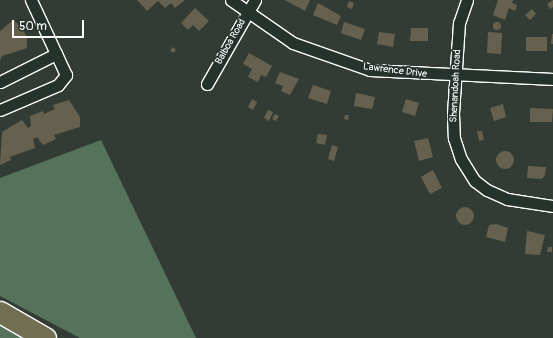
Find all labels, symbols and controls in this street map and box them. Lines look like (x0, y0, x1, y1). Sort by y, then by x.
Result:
scale bar (14, 12, 86, 38)
street label: Balboa Road (213, 17, 249, 67)
text: 50 m (19, 19, 47, 34)
street label: Shenandoah Road (448, 49, 464, 123)
street label: Lawrence Drive (362, 61, 428, 81)

